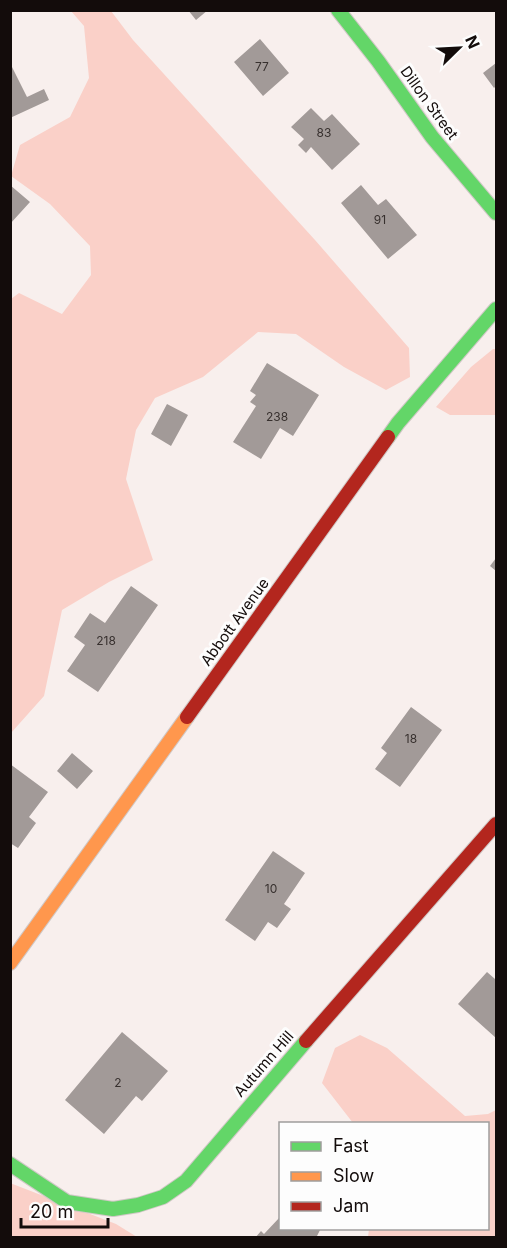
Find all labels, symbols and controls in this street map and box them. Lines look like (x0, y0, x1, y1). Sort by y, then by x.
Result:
north arrow (429, 18, 489, 78)
text: N (461, 32, 484, 52)
house number: 77 (255, 59, 269, 74)
street label: Dillon Street (396, 62, 462, 143)
house number: 83 (317, 125, 331, 140)
house number: 91 (374, 212, 386, 227)
house number: 238 (266, 409, 288, 424)
street label: Abbott Avenue (196, 574, 273, 669)
house number: 218 (96, 633, 116, 648)
house number: 18 (405, 731, 417, 746)
house number: 10 (265, 881, 277, 896)
street label: Autumn Hill (230, 1027, 297, 1101)
house number: 2 (114, 1075, 122, 1090)
legend (279, 1122, 489, 1230)
text: Fast (333, 1135, 369, 1156)
text: Slow (333, 1165, 374, 1186)
scale bar (21, 1191, 108, 1229)
text: Jam (333, 1195, 369, 1216)
text: 20 m (30, 1201, 73, 1222)

